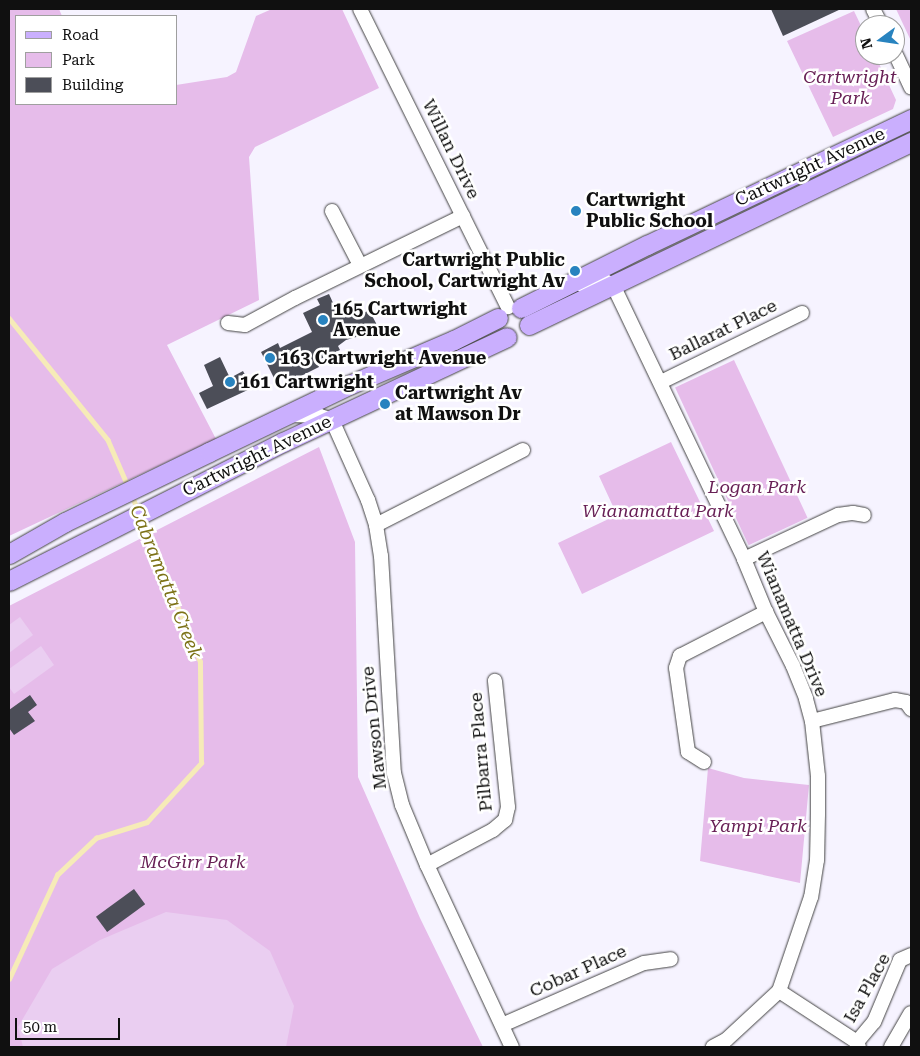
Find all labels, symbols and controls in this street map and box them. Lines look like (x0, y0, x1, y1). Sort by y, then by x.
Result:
legend (15, 15, 178, 105)
north arrow (855, 15, 905, 65)
text: Road (62, 26, 99, 44)
text: N (857, 36, 875, 51)
text: Park (62, 51, 95, 69)
park label: Cartwright Park (803, 67, 897, 110)
text: Building (62, 76, 123, 94)
street label: Willan Drive (418, 96, 484, 202)
street label: Cartwright Avenue (732, 123, 888, 211)
place label: Cartwright Public School (586, 190, 713, 232)
marker: Cartwright Public School (570, 205, 582, 217)
place label: Cartwright Public School, Cartwright Av (364, 250, 565, 292)
marker: Cartwright Public School, Cartwright Av (569, 265, 581, 277)
street label: Ballarat Place (666, 295, 780, 365)
place label: 165 Cartwright Avenue (333, 299, 467, 342)
marker: 165 Cartwright Avenue (317, 314, 329, 326)
place label: 163 Cartwright Avenue (280, 347, 486, 369)
marker: 163 Cartwright Avenue (264, 352, 276, 364)
place label: 161 Cartwright (240, 371, 374, 393)
marker: 161 Cartwright (224, 376, 236, 388)
place label: Cartwright Av at Mawson Dr (395, 383, 522, 426)
marker: Cartwright Av at Mawson Dr (379, 398, 391, 410)
street label: Cartwright Avenue (179, 411, 335, 501)
park label: Logan Park (708, 476, 806, 498)
park label: Wianamatta Park (582, 500, 734, 522)
water label: Cabramatta Creek (125, 502, 207, 662)
street label: Wianamatta Drive (752, 548, 832, 700)
street label: Mawson Drive (357, 665, 391, 791)
street label: Pilbarra Place (465, 691, 497, 813)
park label: Yampi Park (709, 815, 807, 837)
park label: McGirr Park (140, 851, 246, 873)
street label: Cobar Place (526, 940, 630, 1002)
street label: Isa Place (839, 950, 895, 1026)
scale bar (18, 1008, 122, 1040)
text: 50 m (23, 1018, 57, 1036)

